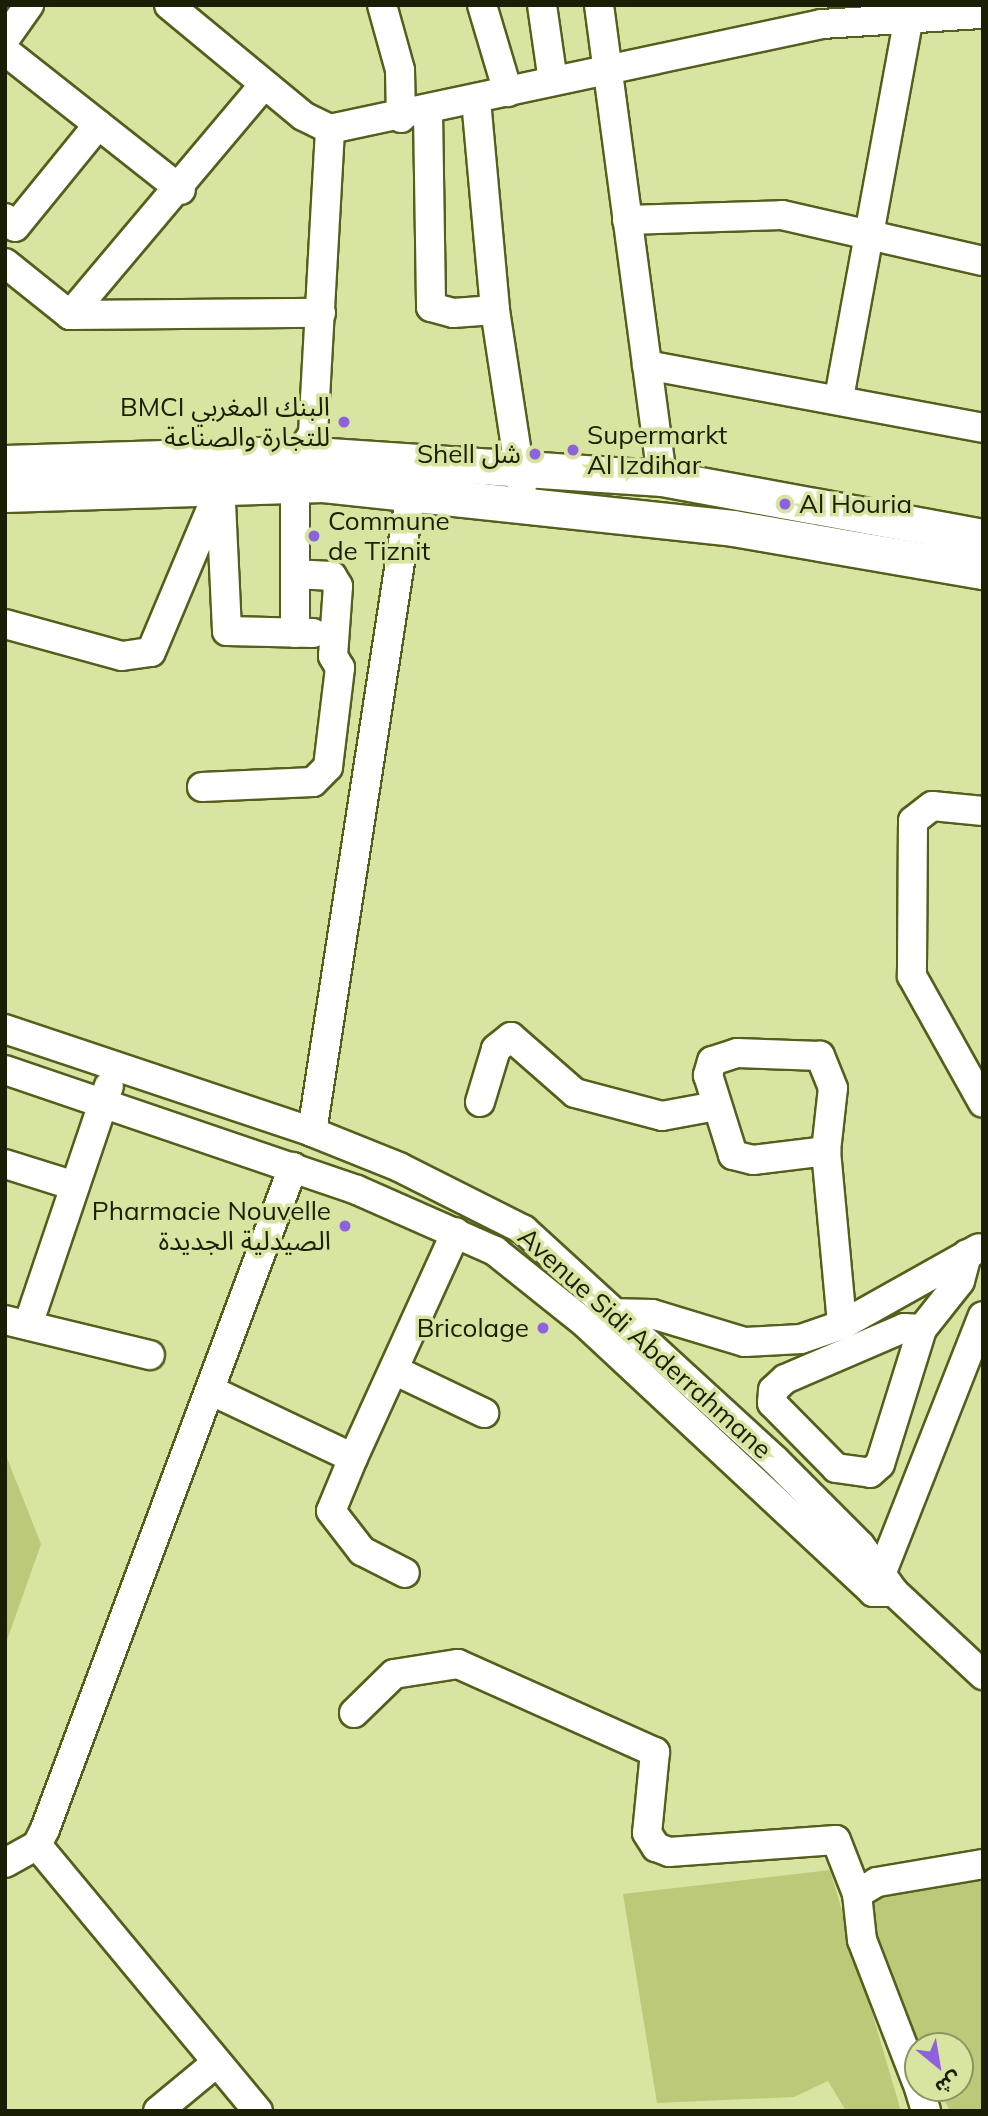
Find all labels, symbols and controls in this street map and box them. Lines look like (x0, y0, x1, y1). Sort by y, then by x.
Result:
place label: BMCI البنك المغربي للتجارة والصناعة (120, 391, 330, 452)
marker: BMCI البنك المغربي للتجارة والصناعة (336, 414, 352, 430)
place label: Supermarkt Al Izdihar (587, 419, 727, 480)
place label: Shell شل (417, 438, 521, 470)
marker: Supermarkt Al Izdihar (565, 442, 581, 458)
marker: Shell شل (527, 446, 543, 462)
place label: Al Houria (799, 488, 912, 520)
marker: Al Houria (777, 496, 793, 512)
place label: Commune de Tiznit (328, 505, 450, 566)
marker: Commune de Tiznit (306, 528, 322, 544)
place label: Pharmacie Nouvelle الصيدلية الجديدة (92, 1195, 331, 1256)
marker: Pharmacie Nouvelle الصيدلية الجديدة (337, 1218, 353, 1234)
street label: Avenue Sidi Abderrahmane (512, 1221, 778, 1465)
place label: Bricolage (417, 1312, 529, 1344)
marker: Bricolage (535, 1320, 551, 1336)
north arrow (904, 2032, 974, 2102)
text: ش (931, 2067, 966, 2100)

